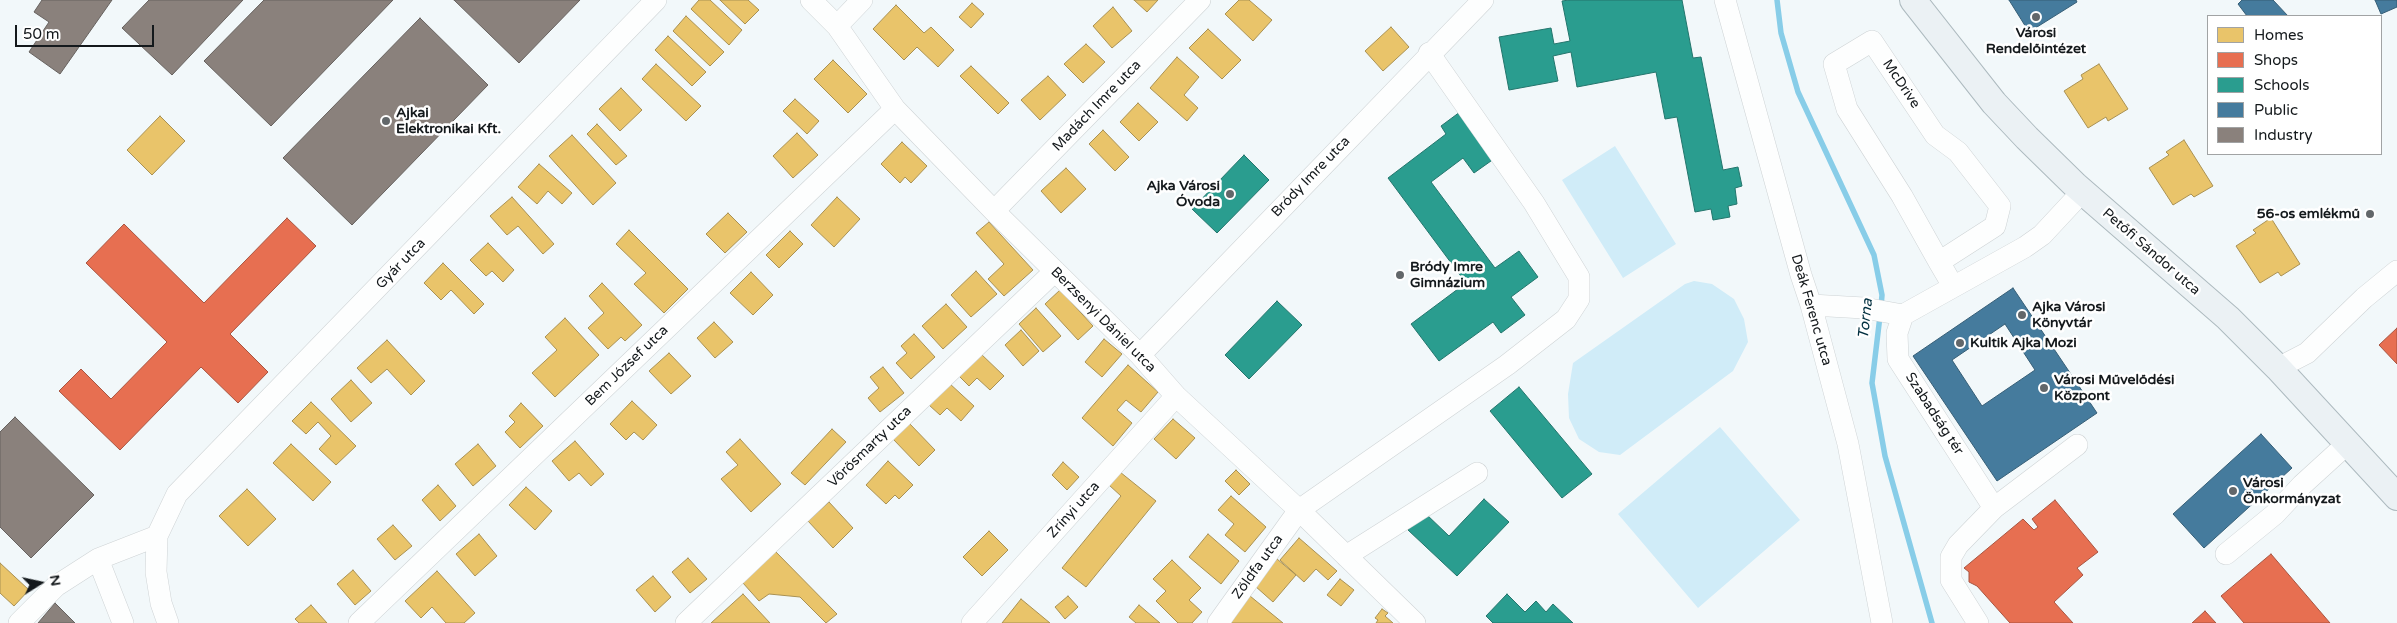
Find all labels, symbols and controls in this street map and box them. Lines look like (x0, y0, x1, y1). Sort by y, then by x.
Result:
marker: Városi Rendelőintézet (2030, 11, 2042, 23)
scale bar (18, 15, 156, 47)
legend (2207, 15, 2382, 155)
text: 50 m (23, 25, 60, 43)
place label: Városi Rendelőintézet (1986, 25, 2086, 58)
text: Homes (2254, 26, 2304, 44)
text: Shops (2254, 51, 2298, 69)
street label: McDrive (1879, 56, 1923, 112)
street label: Madách Imre utca (1049, 57, 1145, 155)
text: Schools (2254, 76, 2310, 94)
text: Public (2254, 101, 2298, 119)
place label: Ajkai Elektronikai Kft. (396, 105, 501, 138)
marker: Ajkai Elektronikai Kft. (380, 115, 392, 127)
text: Industry (2254, 126, 2313, 144)
street label: Bródy Imre utca (1268, 133, 1354, 221)
place label: Ajka Városi Óvoda (1146, 178, 1220, 210)
marker: Ajka Városi Óvoda (1224, 188, 1236, 200)
street label: Petőfi Sándor utca (2099, 205, 2203, 299)
place label: 56-os emlékmű (2257, 206, 2360, 222)
marker: 56-os emlékmű (2364, 208, 2376, 220)
street label: Gyár utca (373, 235, 429, 293)
street label: Deák Ferenc utca (1787, 252, 1835, 368)
place label: Bródy Imre Gimnázium (1410, 259, 1485, 292)
street label: Berzsenyi Dániel utca (1047, 264, 1159, 376)
marker: Bródy Imre Gimnázium (1394, 269, 1406, 281)
water label: Torna (1855, 298, 1877, 340)
place label: Ajka Városi Könyvtár (2032, 299, 2106, 332)
marker: Ajka Városi Könyvtár (2016, 309, 2028, 321)
street label: Bem József utca (582, 322, 672, 410)
place label: Kultik Ajka Mozi (1970, 335, 2077, 351)
marker: Kultik Ajka Mozi (1954, 337, 1966, 349)
street label: Szabadság tér (1901, 370, 1967, 458)
place label: Városi Művelődési Központ (2054, 372, 2174, 404)
marker: Városi Művelődési Központ (2038, 382, 2050, 394)
street label: Vörösmarty utca (825, 403, 915, 491)
place label: Városi Önkormányzat (2243, 475, 2341, 508)
street label: Zrínyi utca (1044, 478, 1104, 542)
marker: Városi Önkormányzat (2227, 485, 2239, 497)
street label: Zöldfa utca (1229, 532, 1287, 602)
north arrow (15, 558, 65, 608)
text: N (46, 573, 65, 587)

